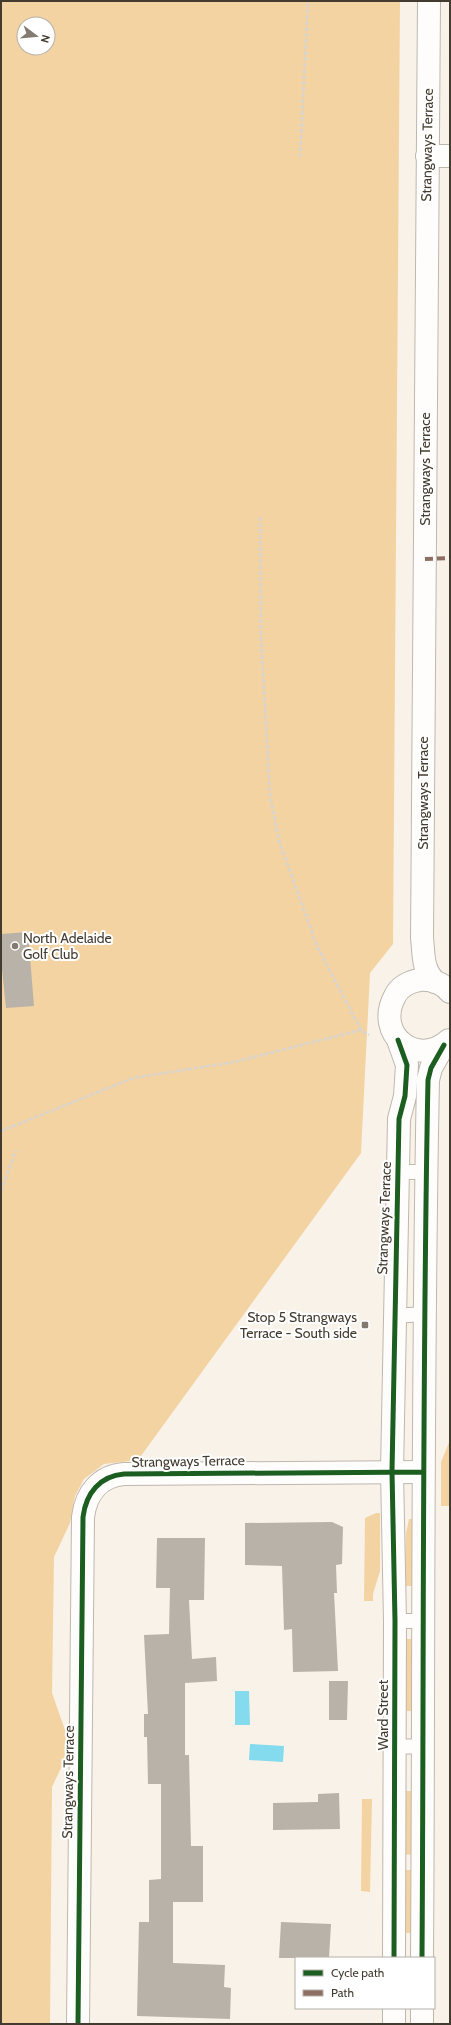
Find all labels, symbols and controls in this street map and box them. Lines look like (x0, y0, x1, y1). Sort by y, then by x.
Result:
north arrow (16, 16, 56, 56)
text: N (38, 33, 53, 44)
street label: Strangways Terrace (417, 88, 437, 202)
street label: Strangways Terrace (416, 412, 434, 526)
street label: Strangways Terrace (414, 736, 432, 850)
place label: North Adelaide Golf Club (23, 929, 112, 963)
marker: North Adelaide Golf Club (10, 941, 20, 951)
street label: Strangways Terrace (373, 1161, 395, 1275)
place label: Stop 5 Strangways Terrace - South side (240, 1308, 357, 1342)
marker: Stop 5 Strangways Terrace - South side (360, 1320, 370, 1330)
street label: Strangways Terrace (131, 1451, 245, 1471)
street label: Ward Street (374, 1679, 392, 1750)
street label: Strangways Terrace (58, 1725, 78, 1839)
legend (295, 1957, 435, 2009)
text: Cycle path (331, 1965, 384, 1980)
text: Path (331, 1985, 354, 2000)

